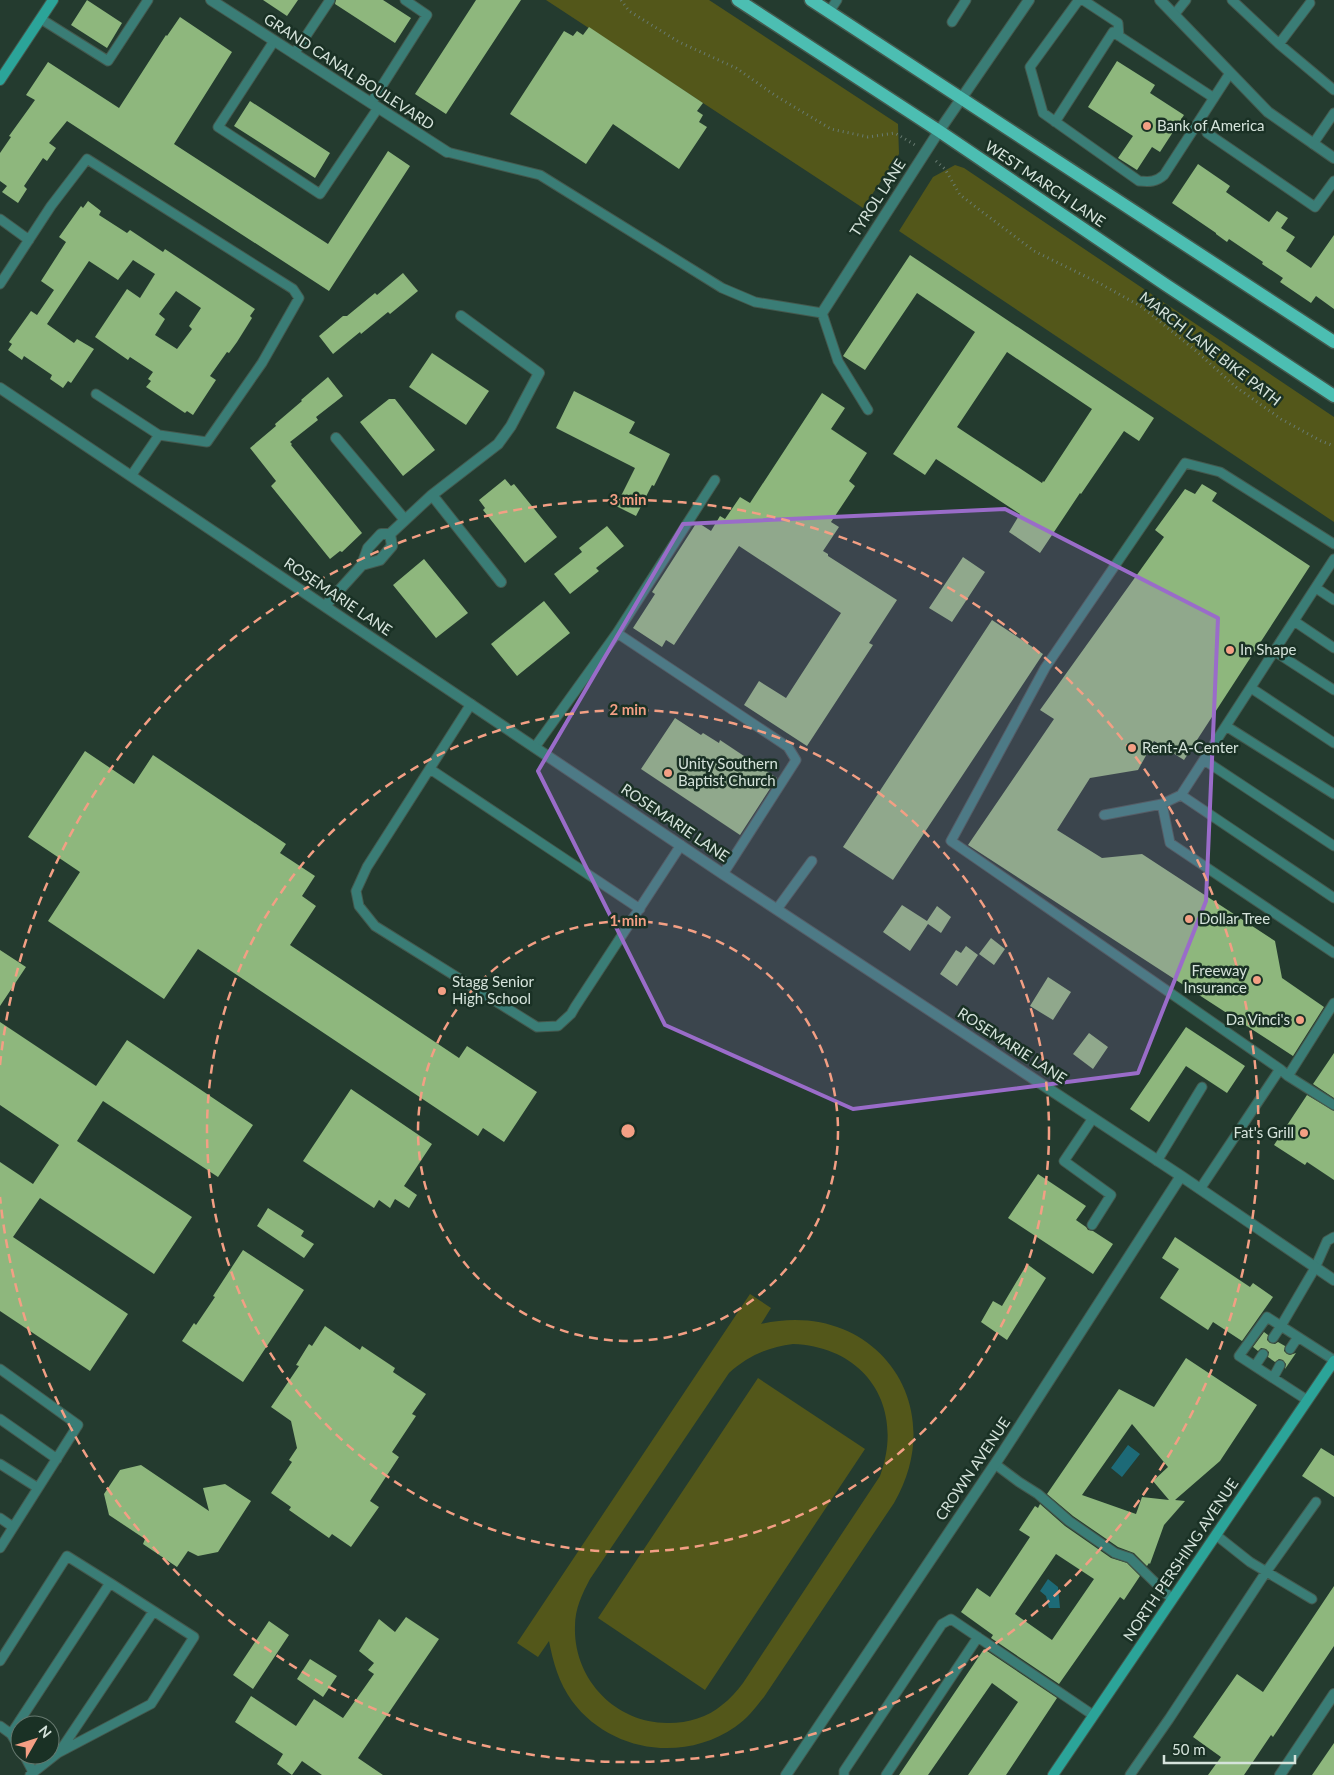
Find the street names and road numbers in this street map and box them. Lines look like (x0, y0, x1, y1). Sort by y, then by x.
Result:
street label: GRAND CANAL BOULEVARD (261, 9, 438, 133)
street label: WEST MARCH LANE (982, 136, 1109, 230)
street label: TYROL LANE (845, 155, 909, 240)
street label: MARCH LANE BIKE PATH (1136, 287, 1285, 409)
street label: ROSEMARIE LANE (281, 553, 396, 639)
street label: ROSEMARIE LANE (618, 779, 733, 865)
street label: ROSEMARIE LANE (955, 1003, 1070, 1087)
street label: CROWN AVENUE (931, 1413, 1013, 1524)
street label: NORTH PERSHING AVENUE (1119, 1475, 1241, 1644)

